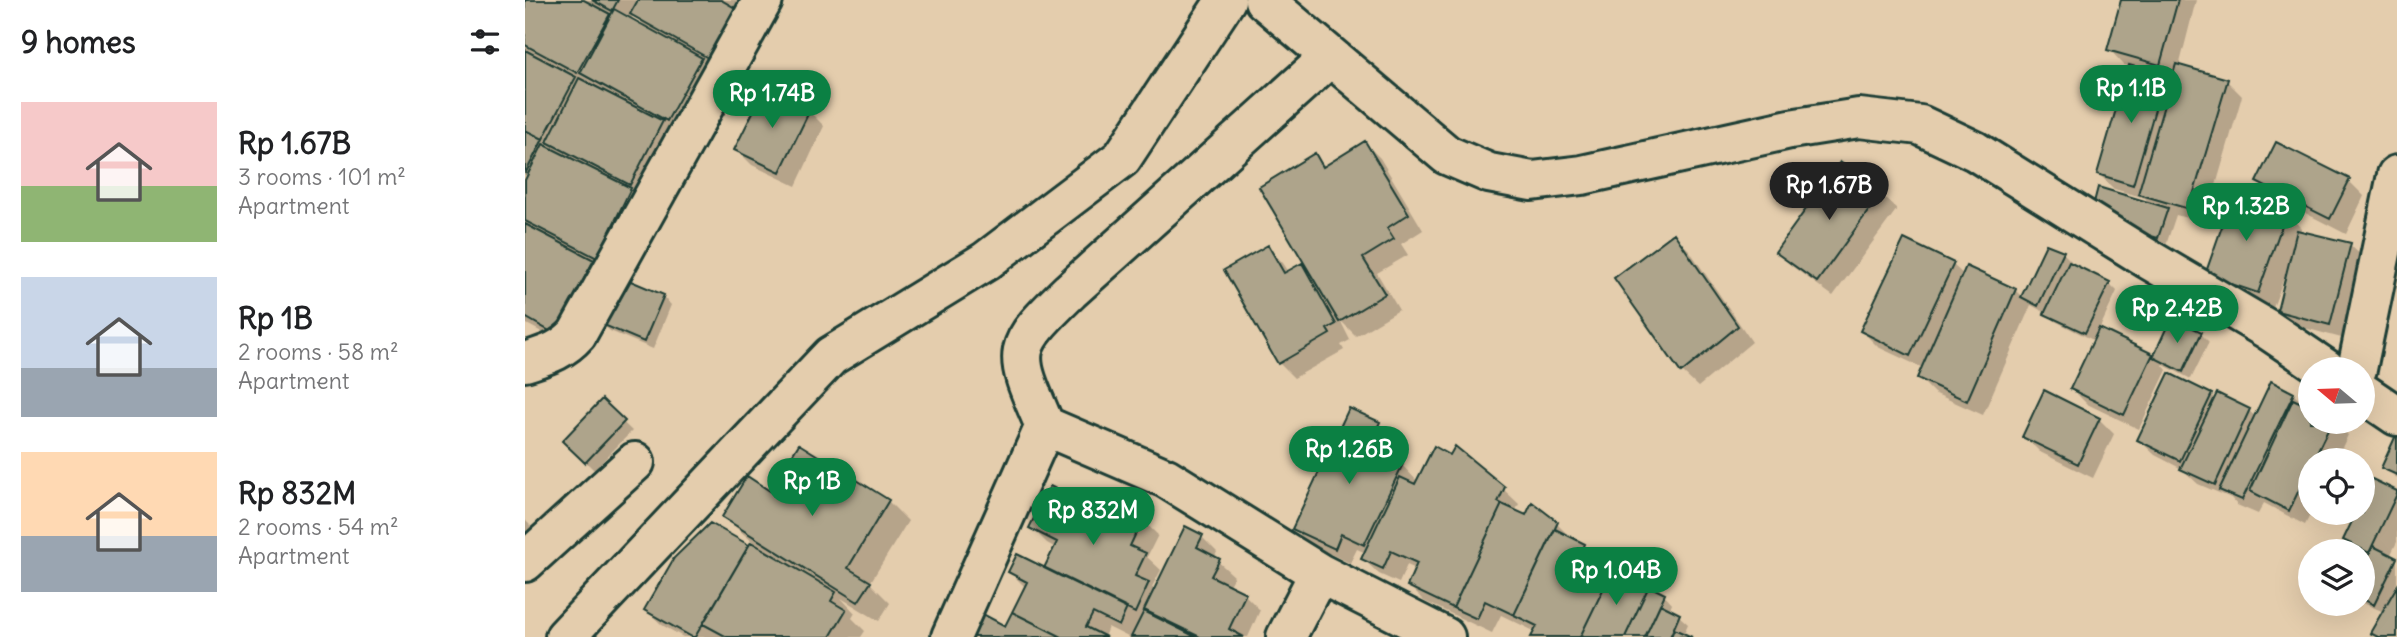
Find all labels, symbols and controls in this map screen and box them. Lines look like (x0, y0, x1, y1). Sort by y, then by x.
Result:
text: 9 homes (21, 23, 136, 61)
icon: filters (466, 23, 504, 61)
pin: Rp 1.1B (2066, 66, 2196, 125)
pin: Rp 1.74B (700, 71, 844, 130)
text: Rp 1.1B (2096, 73, 2166, 102)
text: Rp 1.74B (729, 78, 815, 107)
text: Rp 1.67B (238, 124, 351, 162)
icon: home (77, 130, 161, 214)
text: 3 rooms · 101 m² (238, 162, 406, 191)
pin: Rp 1.67B (1757, 162, 1901, 222)
text: Rp 1.67B (1786, 170, 1872, 199)
pin: Rp 1.32B (2174, 184, 2318, 243)
text: Apartment (238, 191, 350, 220)
text: Rp 1.32B (2202, 191, 2290, 220)
pin: Rp 2.42B (2105, 286, 2249, 345)
text: Rp 2.42B (2131, 293, 2223, 322)
text: Rp 1B (238, 299, 313, 337)
icon: home (77, 305, 161, 389)
text: 2 rooms · 58 m² (238, 337, 399, 366)
north arrow (2298, 357, 2375, 434)
map controls (2298, 357, 2375, 616)
text: Apartment (238, 366, 350, 395)
pin: Rp 1.26B (1277, 426, 1421, 486)
text: Rp 1.26B (1305, 434, 1393, 463)
button: locate (2298, 448, 2375, 525)
pin: Rp 1B (763, 458, 861, 518)
text: Rp 1B (783, 466, 841, 495)
text: Rp 832M (238, 474, 356, 512)
icon: home (77, 480, 161, 564)
pin: Rp 832M (1028, 488, 1158, 547)
text: Rp 832M (1048, 495, 1138, 524)
text: 2 rooms · 54 m² (238, 512, 399, 541)
button: layers (2298, 539, 2375, 616)
text: Apartment (238, 541, 350, 570)
pin: Rp 1.04B (1544, 548, 1688, 607)
text: Rp 1.04B (1571, 555, 1661, 584)

